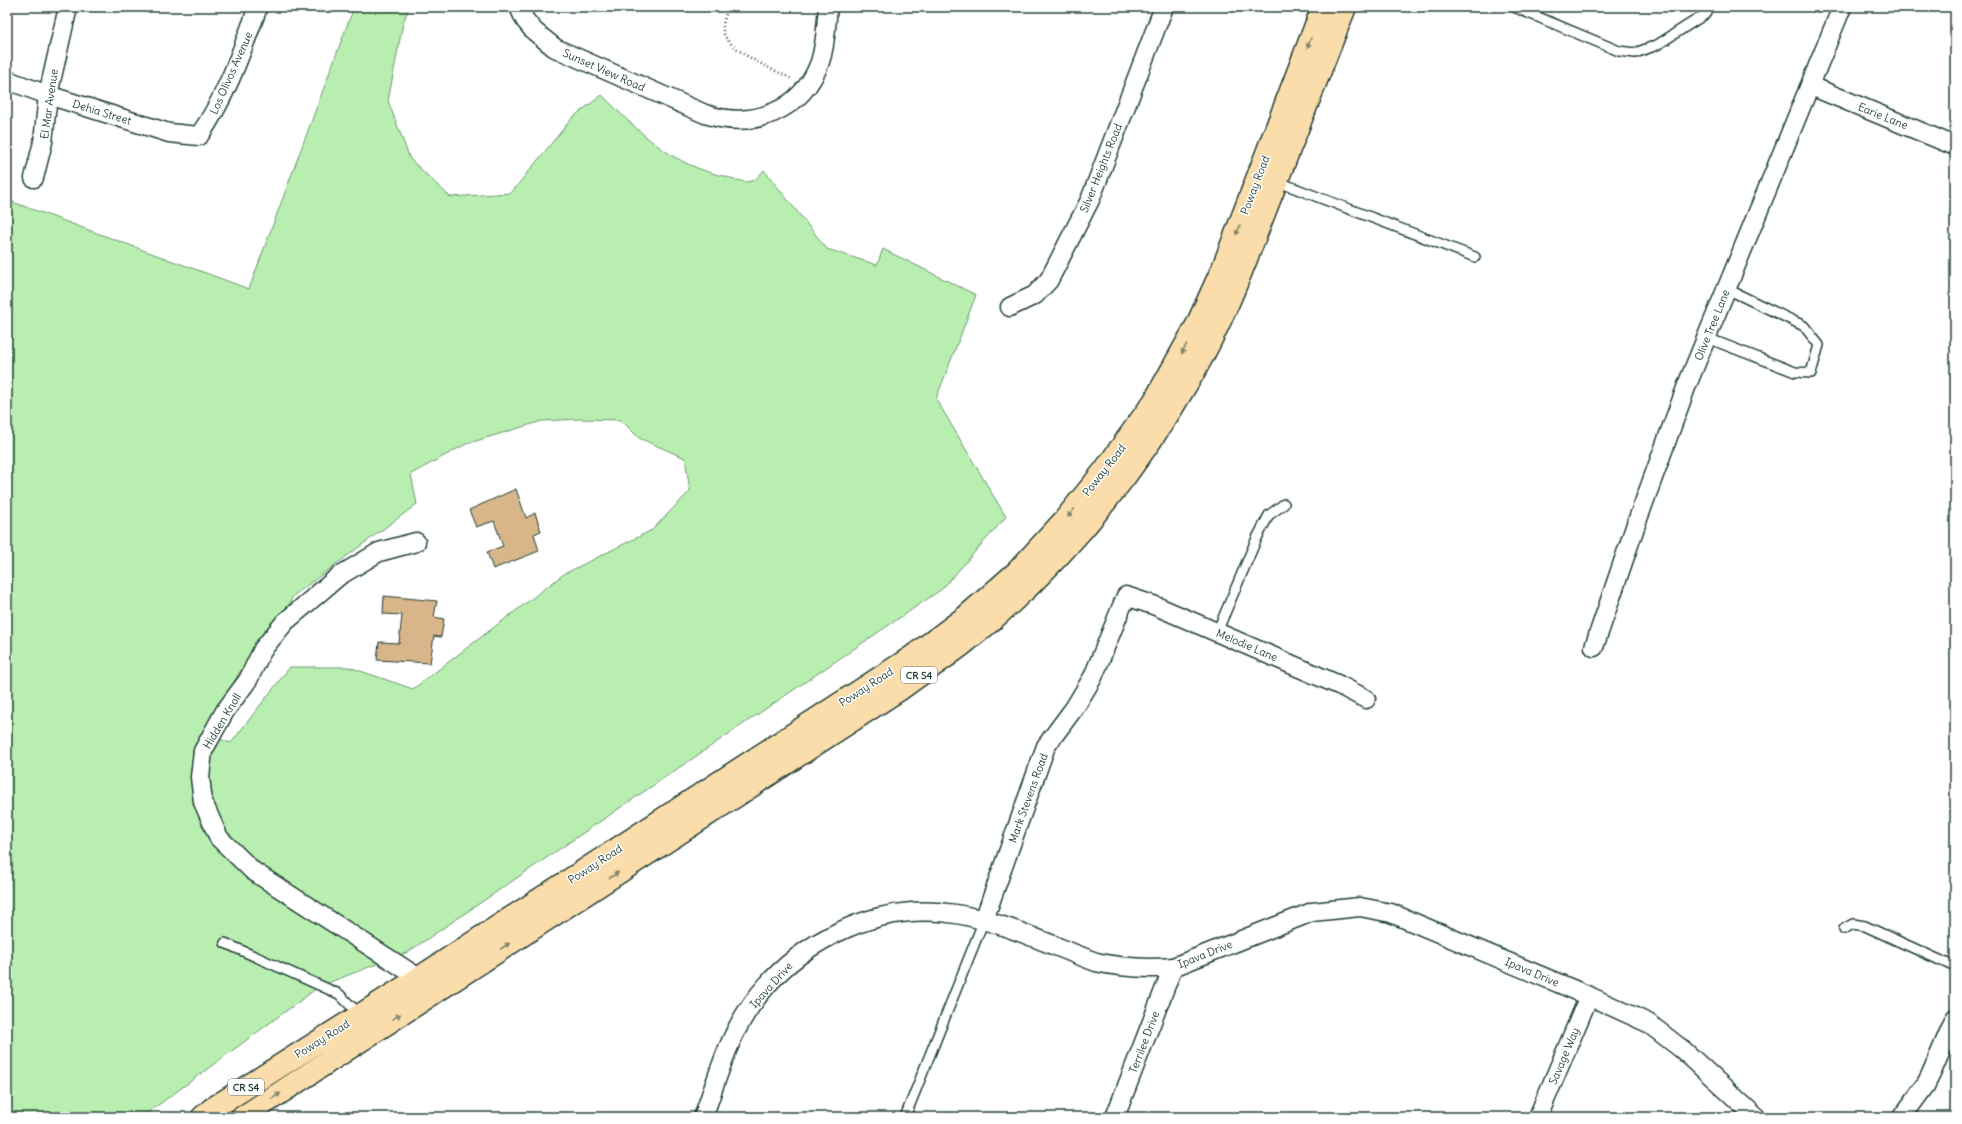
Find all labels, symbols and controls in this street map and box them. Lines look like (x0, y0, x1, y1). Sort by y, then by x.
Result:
street label: Los Olivos Avenue (206, 29, 256, 117)
one-way arrow (1306, 38, 1312, 50)
street label: Sunset View Road (561, 46, 648, 95)
street label: El Mar Avenue (37, 68, 61, 140)
street label: Dehia Street (71, 96, 133, 128)
street label: Earie Lane (1856, 100, 1910, 132)
street label: Silver Heights Road (1077, 121, 1126, 215)
street label: Poway Road (1237, 153, 1273, 217)
one-way arrow (1235, 225, 1241, 237)
street label: Olive Tree Lane (1691, 287, 1733, 363)
one-way arrow (1181, 343, 1188, 354)
street label: Poway Road (1079, 441, 1129, 499)
one-way arrow (1066, 507, 1075, 518)
street label: Melodie Lane (1214, 626, 1280, 664)
street label: Poway Road (836, 664, 896, 710)
road number: CR S4 (901, 667, 937, 683)
street label: Hidden Knoll (200, 691, 244, 751)
street label: Mark Stevens Road (1005, 751, 1051, 845)
street label: Poway Road (565, 841, 625, 887)
one-way arrow (609, 871, 619, 879)
street label: Ipava Drive (1176, 937, 1234, 971)
one-way arrow (500, 942, 510, 950)
street label: Ipava Drive (1503, 954, 1561, 990)
street label: Ipava Drive (747, 959, 795, 1011)
street label: Terrilee Drive (1126, 1009, 1162, 1075)
one-way arrow (391, 1013, 401, 1021)
street label: Poway Road (292, 1016, 352, 1061)
street label: Savage Way (1546, 1025, 1582, 1087)
road number: CR S4 (228, 1079, 264, 1095)
one-way arrow (270, 1092, 281, 1100)

